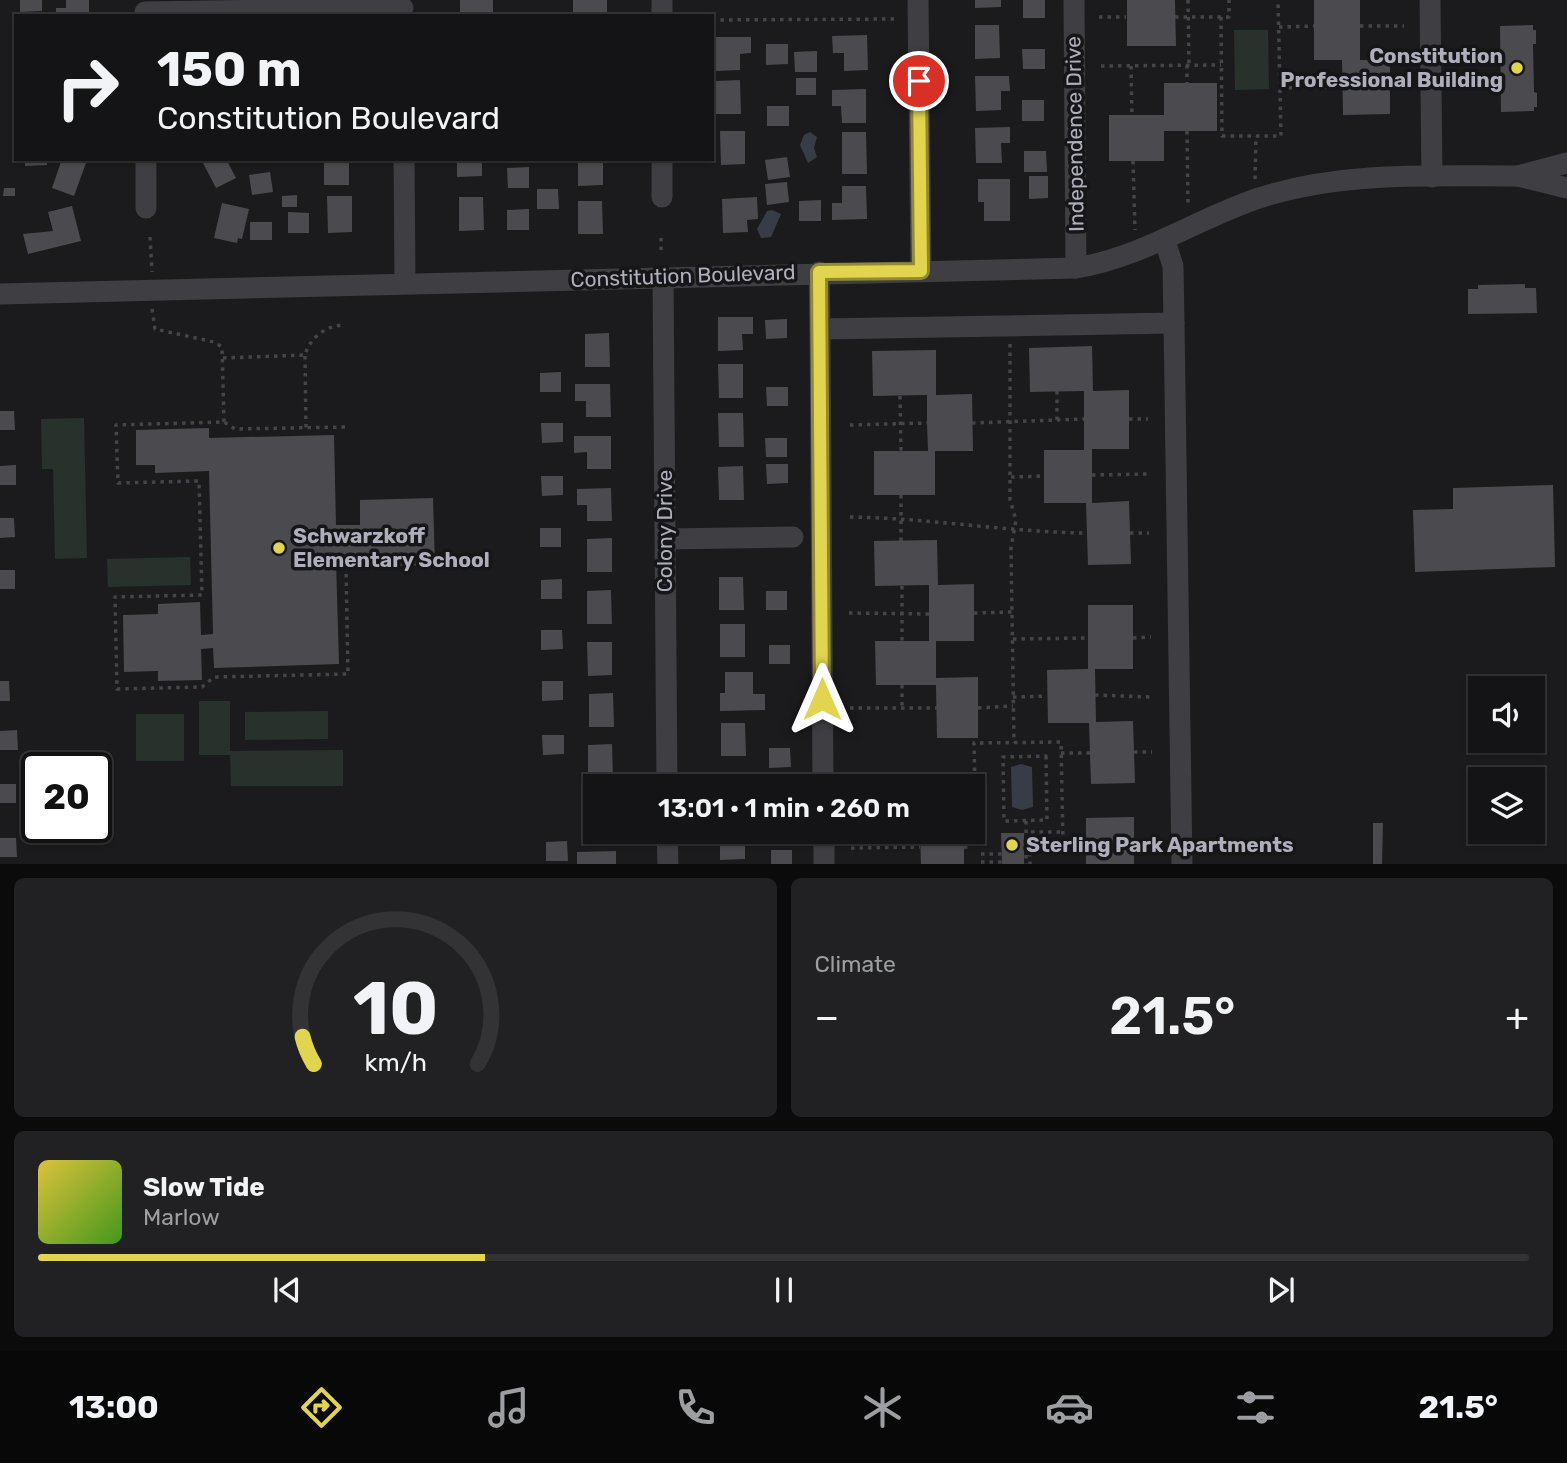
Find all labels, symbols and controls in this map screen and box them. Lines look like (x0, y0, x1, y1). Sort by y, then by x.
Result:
street label: Independence Drive (1060, 36, 1089, 232)
text: 150 m (157, 40, 302, 98)
icon: right (42, 42, 133, 133)
place label: Constitution Professional Building (1280, 43, 1503, 92)
pin (889, 51, 949, 111)
marker: Constitution Professional Building (1509, 60, 1525, 76)
icon: arrive (900, 62, 938, 100)
text: Constitution Boulevard (157, 99, 500, 137)
street label: Constitution Boulevard (570, 259, 796, 292)
street label: Colony Drive (652, 470, 677, 592)
place label: Schwarzkoff Elementary School (293, 523, 490, 572)
marker: Schwarzkoff Elementary School (271, 540, 287, 556)
position arrow (785, 662, 859, 736)
map controls (1468, 676, 1545, 844)
button: sound (1468, 676, 1545, 753)
speed limit sign: 20 (21, 752, 112, 843)
button: layers (1468, 767, 1545, 844)
text: 13:01 · 1 min · 260 m (658, 793, 910, 824)
place label: Sterling Park Apartments (1026, 832, 1294, 857)
marker: Sterling Park Apartments (1004, 837, 1020, 853)
text: Climate (815, 950, 896, 978)
text: 10 (352, 966, 438, 1052)
text: 21.5° (1109, 985, 1235, 1047)
text: − (815, 994, 839, 1040)
text: + (1505, 994, 1529, 1040)
text: km/h (364, 1047, 426, 1076)
text: Slow Tide (143, 1172, 265, 1203)
text: Marlow (143, 1203, 220, 1231)
icon: previous (268, 1271, 306, 1309)
icon: pause (765, 1271, 803, 1309)
icon: next (1262, 1271, 1300, 1309)
icon: directions (297, 1383, 346, 1432)
icon: music (484, 1383, 533, 1432)
icon: phone (671, 1383, 720, 1432)
icon: climate (858, 1383, 907, 1432)
icon: car (1045, 1383, 1094, 1432)
icon: filters (1231, 1383, 1280, 1432)
text: 13:00 (69, 1388, 159, 1426)
text: 21.5° (1418, 1388, 1498, 1426)

